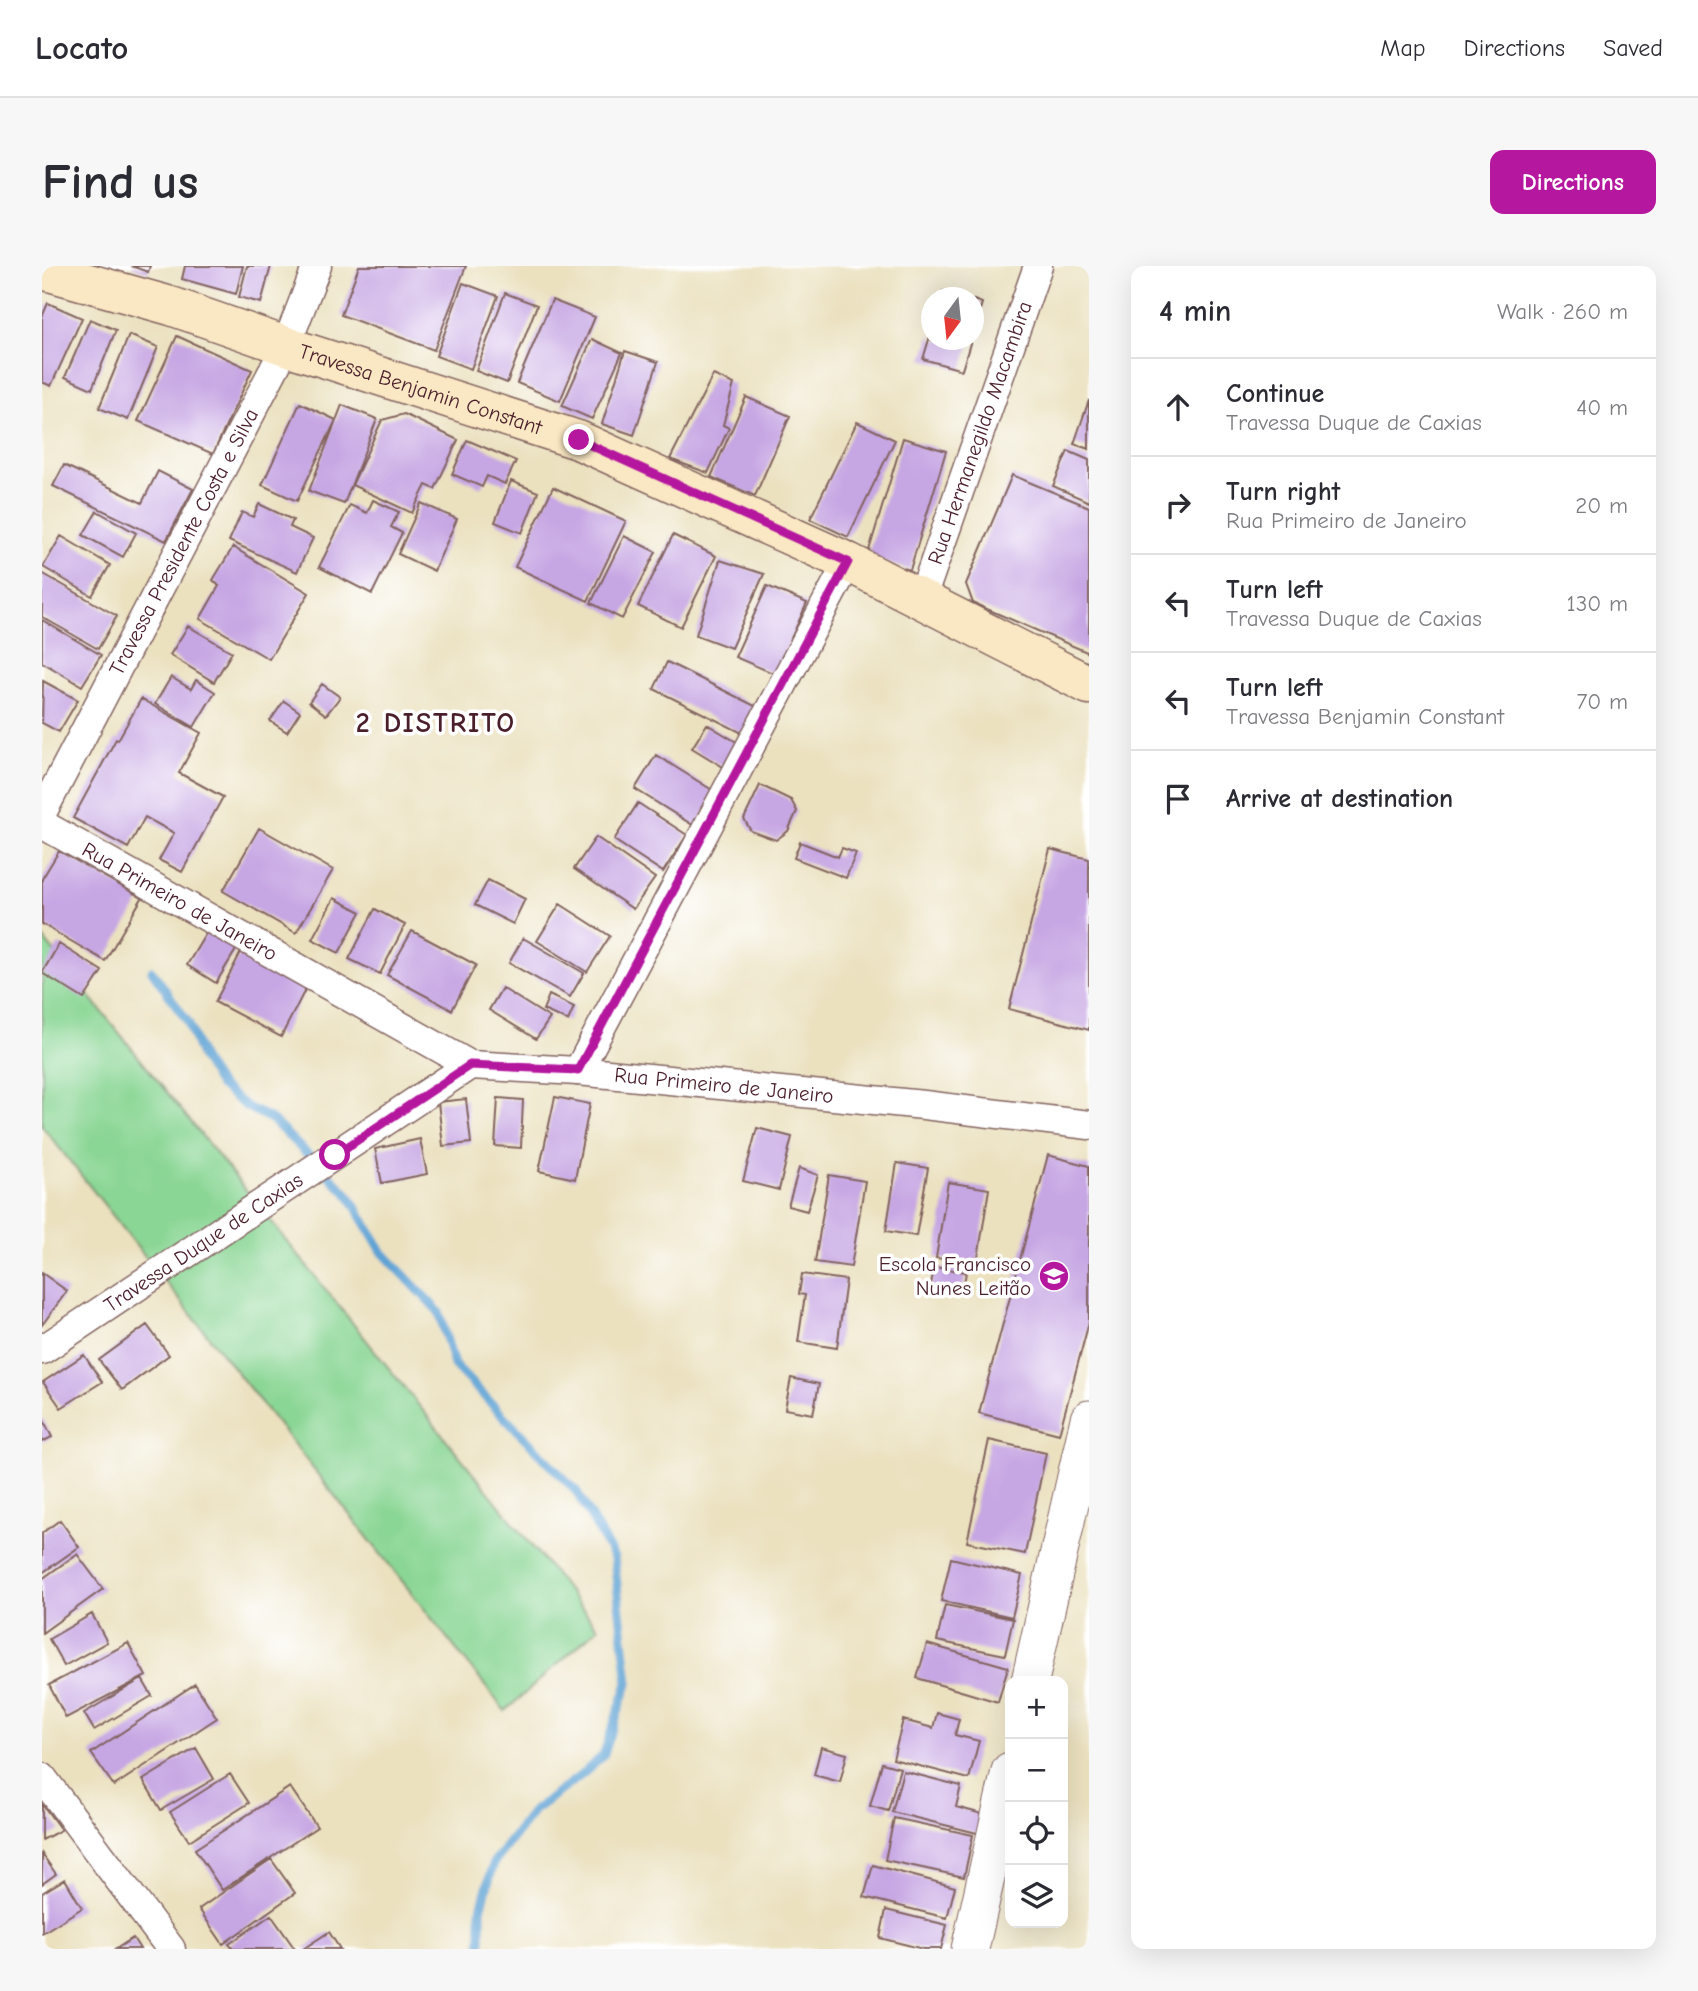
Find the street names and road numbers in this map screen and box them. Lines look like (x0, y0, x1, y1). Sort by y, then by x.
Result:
street label: Rua Hermanegildo Macambira (923, 298, 1037, 567)
street label: Travessa Benjamin Constant (296, 339, 546, 440)
street label: Travessa Presidente Costa e Silva (104, 404, 263, 679)
street label: Rua Primeiro de Janeiro (78, 837, 281, 966)
street label: Rua Primeiro de Janeiro (613, 1063, 835, 1108)
street label: Travessa Duque de Caxias (100, 1168, 307, 1317)

